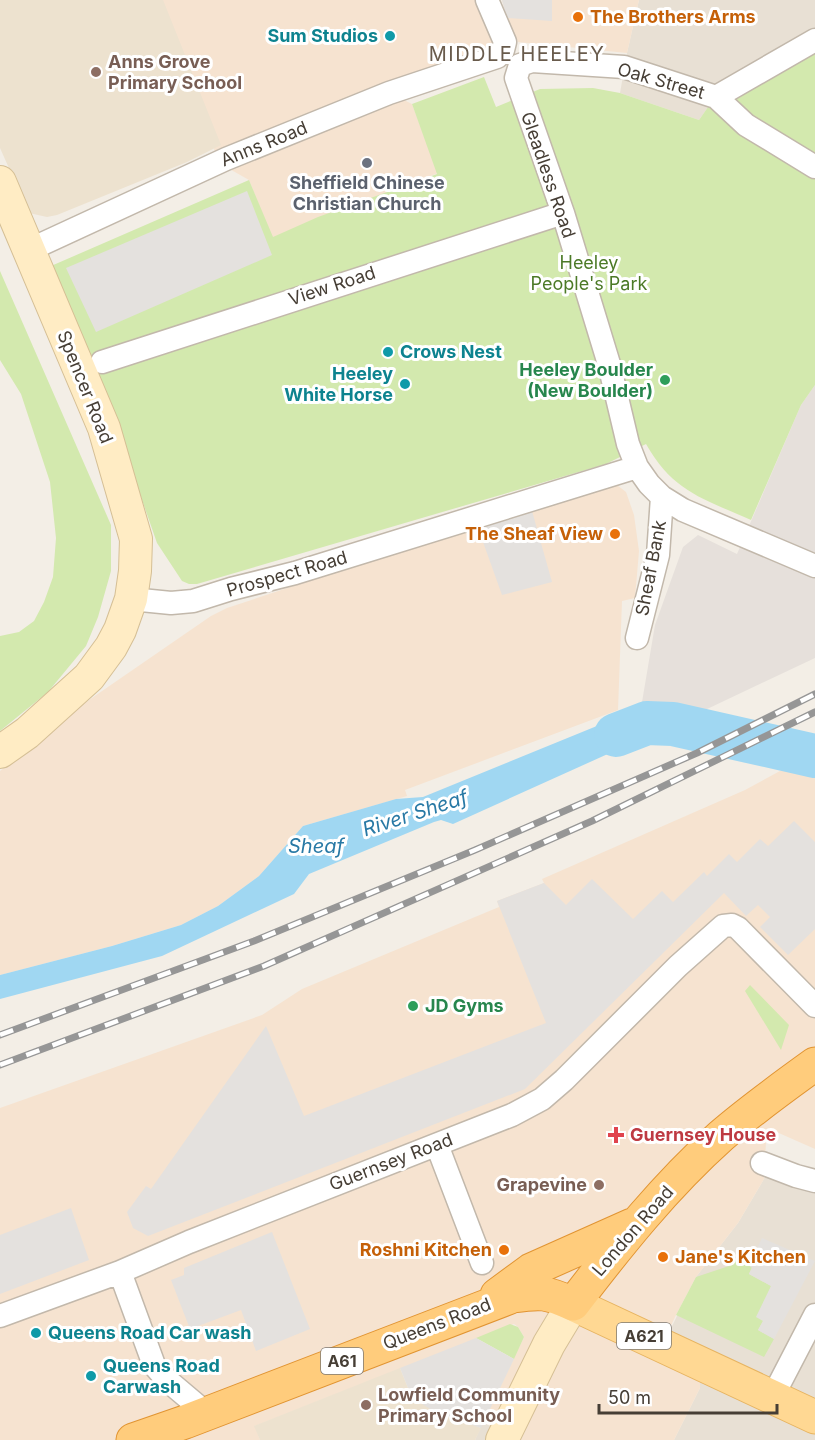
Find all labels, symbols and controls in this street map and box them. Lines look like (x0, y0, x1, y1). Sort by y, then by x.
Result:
place label: The Brothers Arms (590, 6, 756, 27)
marker: The Brothers Arms (571, 10, 585, 24)
place label: Sum Studios (267, 25, 378, 46)
marker: Sum Studios (383, 29, 397, 43)
district label: MIDDLE HEELEY (429, 42, 605, 66)
place label: Anns Grove Primary School (108, 51, 242, 93)
street label: Oak Street (615, 58, 707, 103)
marker: Anns Grove Primary School (89, 65, 103, 79)
street label: Gleadless Road (517, 109, 580, 241)
street label: Anns Road (217, 117, 310, 170)
marker: Sheffield Chinese Christian Church (360, 156, 374, 170)
place label: Sheffield Chinese Christian Church (289, 172, 445, 214)
park label: Heeley People's Park (531, 252, 648, 294)
street label: View Road (286, 262, 378, 309)
street label: Spencer Road (53, 327, 118, 446)
place label: Crows Nest (400, 341, 502, 362)
marker: Crows Nest (381, 345, 395, 359)
place label: Heeley Boulder (New Boulder) (519, 359, 653, 401)
place label: Heeley White Horse (284, 363, 393, 405)
marker: Heeley Boulder (New Boulder) (658, 373, 672, 387)
marker: Heeley White Horse (398, 377, 412, 391)
street label: Sheaf Bank (631, 518, 670, 618)
place label: The Sheaf View (465, 523, 604, 544)
marker: The Sheaf View (608, 527, 622, 541)
street label: Prospect Road (224, 546, 350, 601)
water label: River Sheaf (359, 784, 472, 841)
water label: Sheaf (288, 834, 345, 858)
place label: JD Gyms (425, 995, 504, 1016)
marker: JD Gyms (406, 999, 420, 1013)
place label: Guernsey House (630, 1124, 776, 1145)
marker: Guernsey House (607, 1126, 625, 1144)
street label: Guernsey Road (326, 1128, 455, 1195)
place label: Grapevine (497, 1174, 587, 1195)
marker: Grapevine (592, 1178, 606, 1192)
street label: London Road (588, 1181, 677, 1280)
place label: Roshni Kitchen (360, 1239, 492, 1260)
marker: Roshni Kitchen (497, 1243, 511, 1257)
place label: Jane's Kitchen (675, 1246, 806, 1267)
marker: Jane's Kitchen (656, 1250, 670, 1264)
street label: Queens Road (380, 1293, 494, 1354)
place label: Queens Road Car wash (48, 1322, 251, 1343)
road number: A621 (617, 1323, 671, 1349)
marker: Queens Road Car wash (29, 1326, 43, 1340)
road number: A61 (321, 1348, 363, 1374)
place label: Queens Road Carwash (103, 1355, 220, 1397)
marker: Queens Road Carwash (84, 1369, 98, 1383)
scale bar (599, 1377, 778, 1415)
place label: Lowfield Community Primary School (378, 1384, 560, 1426)
text: 50 m (608, 1387, 651, 1408)
marker: Lowfield Community Primary School (359, 1398, 373, 1412)

